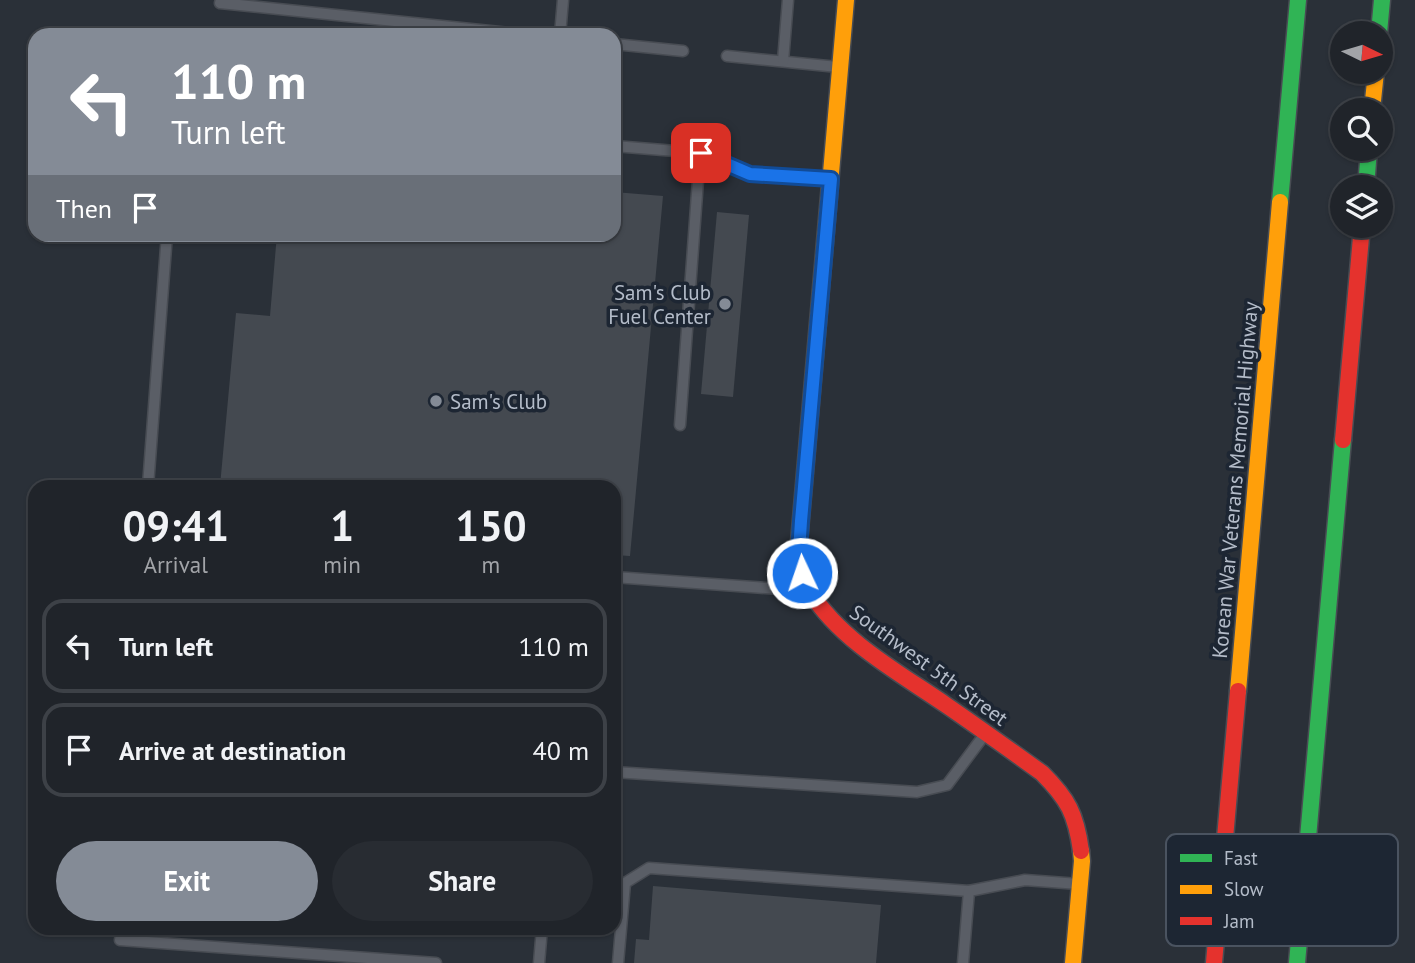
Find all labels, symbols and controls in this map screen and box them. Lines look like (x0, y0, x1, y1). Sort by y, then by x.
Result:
north arrow (1330, 21, 1393, 84)
map controls (1330, 21, 1393, 238)
text: 110 m (171, 49, 306, 113)
icon: left (56, 56, 147, 147)
button: search (1330, 98, 1393, 161)
text: Turn left (171, 111, 286, 153)
pin (671, 123, 731, 183)
icon: arrive (682, 134, 720, 172)
button: layers (1330, 175, 1393, 238)
icon: arrive (126, 189, 164, 227)
text: Then (56, 192, 112, 225)
place label: Sam's Club Fuel Center (608, 279, 711, 330)
marker: Sam's Club Fuel Center (717, 296, 733, 312)
street label: Korean War Veterans Memorial Highway (1206, 300, 1264, 660)
place label: Sam's Club (450, 388, 547, 415)
marker: Sam's Club (428, 393, 444, 409)
text: 09:41 (122, 498, 229, 553)
text: 1 (330, 498, 354, 553)
text: 150 (455, 498, 527, 553)
position arrow (765, 536, 839, 610)
text: Arrival (143, 550, 208, 579)
text: min (323, 550, 361, 579)
text: m (482, 550, 500, 579)
street label: Southwest 5th Street (845, 599, 1013, 731)
icon: left (60, 627, 98, 665)
text: Turn left (119, 630, 213, 663)
text: 110 m (518, 630, 589, 663)
icon: arrive (60, 731, 98, 769)
text: Arrive at destination (119, 734, 346, 767)
text: 40 m (533, 734, 589, 767)
legend (1166, 834, 1398, 946)
button: Exit (56, 841, 318, 921)
button: Share (332, 841, 593, 921)
text: Fast (1224, 846, 1258, 870)
text: Slow (1224, 877, 1264, 901)
text: Jam (1223, 909, 1254, 933)

